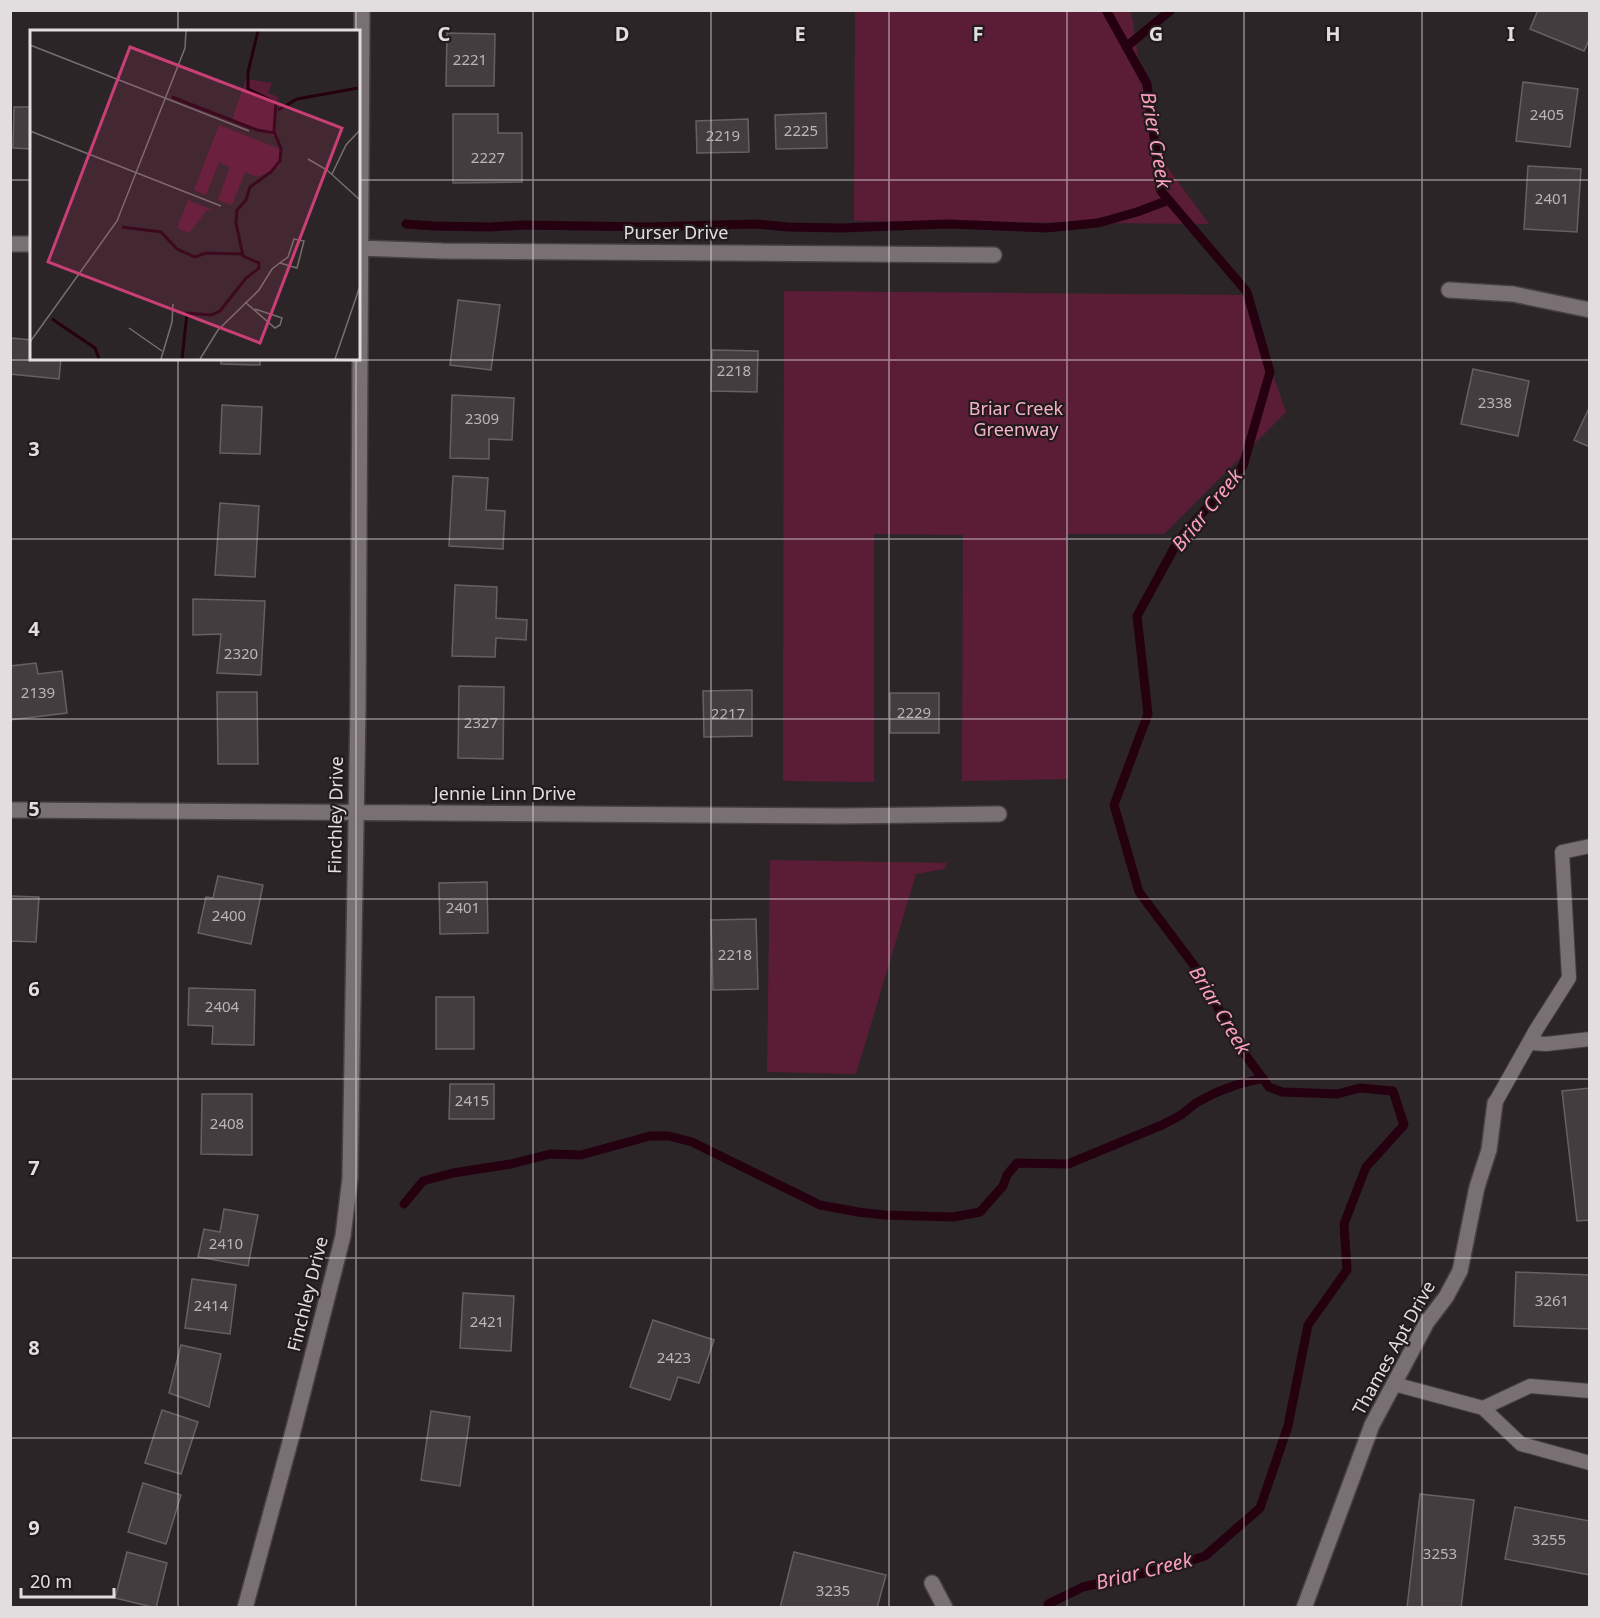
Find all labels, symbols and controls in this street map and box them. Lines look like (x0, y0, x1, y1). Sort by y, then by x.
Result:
text: C (438, 20, 451, 47)
text: D (615, 20, 629, 47)
text: E (794, 20, 806, 47)
text: F (973, 20, 983, 47)
text: G (1149, 20, 1163, 47)
text: H (1325, 20, 1341, 47)
text: I (1507, 20, 1515, 47)
inset map (30, 30, 360, 360)
house number: 2221 (453, 49, 487, 69)
water label: Brier Creek (1135, 90, 1178, 191)
house number: 2405 (1530, 104, 1564, 124)
house number: 2225 (784, 120, 818, 140)
house number: 2219 (706, 125, 740, 145)
house number: 2227 (471, 147, 505, 167)
house number: 2401 (1535, 188, 1569, 208)
street label: Purser Drive (624, 220, 728, 244)
house number: 2218 (717, 360, 751, 380)
house number: 2338 (1478, 392, 1512, 412)
park label: Briar Creek Greenway (969, 396, 1064, 441)
house number: 2309 (465, 408, 499, 428)
text: 3 (28, 435, 40, 462)
water label: Briar Creek (1165, 462, 1249, 557)
text: 4 (28, 615, 40, 642)
house number: 2320 (224, 643, 258, 663)
house number: 2139 (21, 682, 55, 702)
house number: 2229 (897, 702, 931, 722)
house number: 2217 (711, 703, 745, 723)
house number: 2327 (464, 712, 498, 732)
street label: Finchley Drive (322, 756, 348, 874)
street label: Jennie Linn Drive (432, 781, 576, 805)
text: 5 (28, 795, 40, 822)
house number: 2401 (446, 897, 480, 917)
house number: 2400 (212, 905, 246, 925)
house number: 2218 (718, 944, 752, 964)
water label: Briar Creek (1183, 960, 1258, 1060)
text: 6 (28, 975, 40, 1002)
house number: 2404 (205, 996, 240, 1016)
house number: 2415 (455, 1090, 489, 1110)
house number: 2408 (210, 1113, 244, 1133)
text: 7 (28, 1154, 40, 1181)
house number: 2410 (209, 1233, 243, 1253)
street label: Finchley Drive (281, 1234, 333, 1354)
street label: Thames Apt Drive (1346, 1276, 1440, 1419)
house number: 3261 (1535, 1290, 1569, 1310)
house number: 2414 (194, 1295, 229, 1315)
house number: 2421 (470, 1311, 504, 1331)
text: 8 (28, 1334, 40, 1361)
house number: 2423 (657, 1347, 691, 1367)
text: 9 (28, 1514, 40, 1541)
house number: 3255 (1532, 1529, 1566, 1549)
house number: 3253 (1423, 1543, 1457, 1563)
water label: Briar Creek (1093, 1545, 1196, 1596)
scale bar (21, 1561, 114, 1599)
text: 20 m (30, 1569, 72, 1593)
house number: 3235 (816, 1580, 850, 1600)

